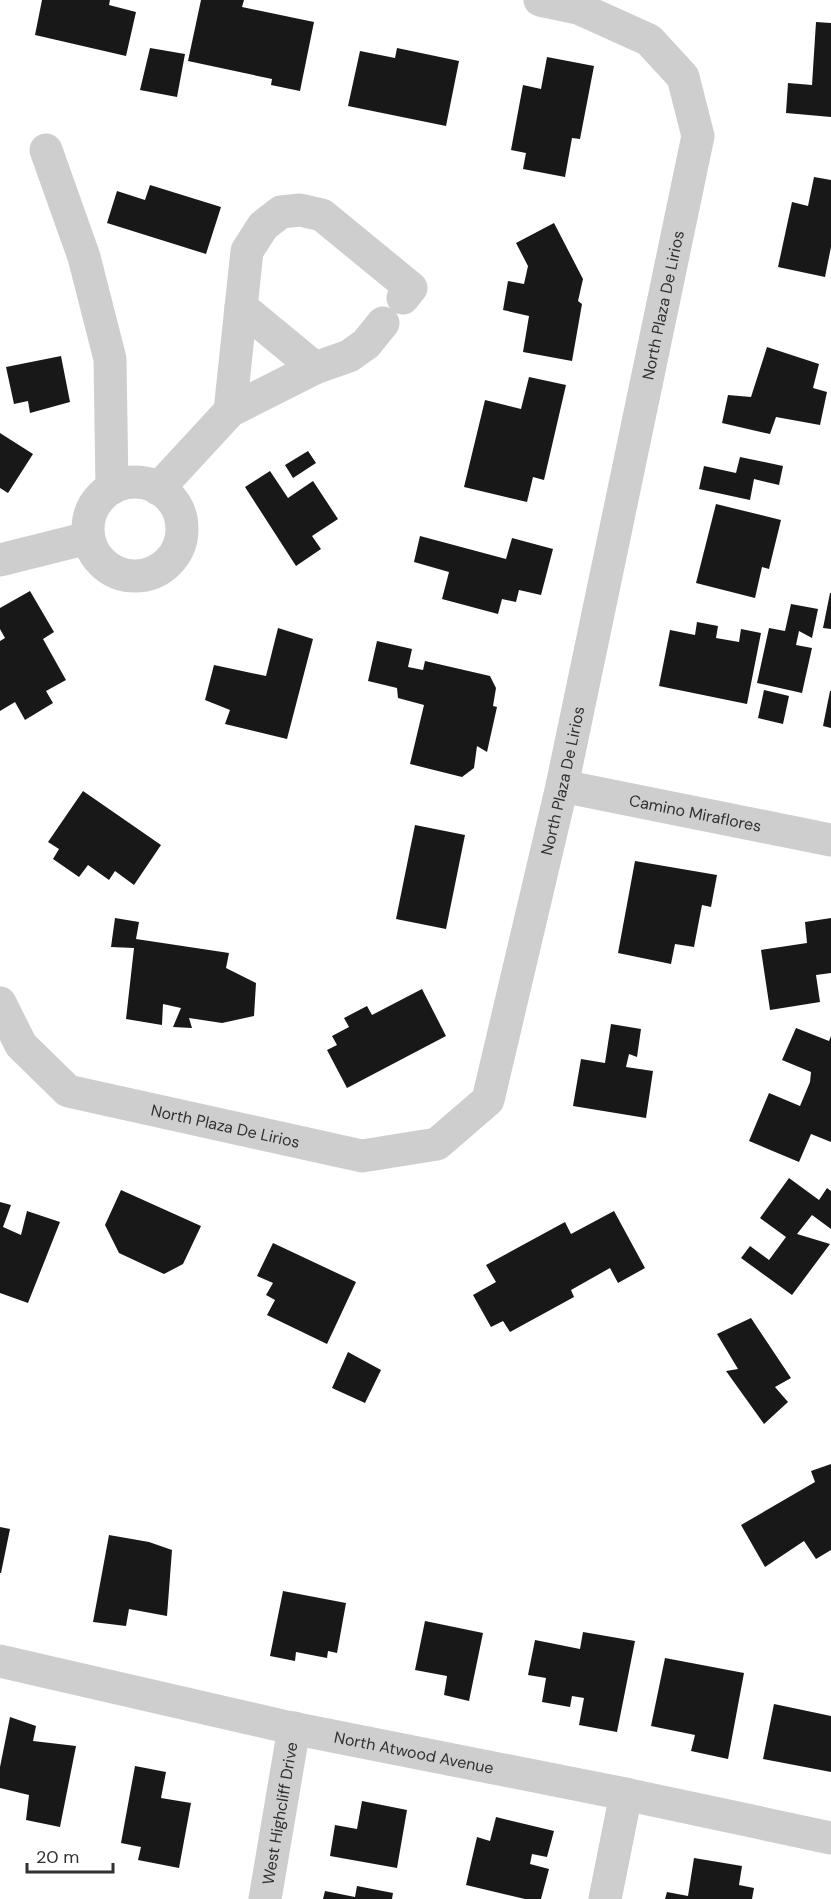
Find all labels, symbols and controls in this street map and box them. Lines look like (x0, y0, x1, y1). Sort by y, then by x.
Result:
street label: North Plaza De Lirios (637, 229, 688, 382)
street label: North Plaza De Lirios (536, 704, 589, 857)
street label: Camino Miraflores (627, 789, 763, 836)
street label: North Plaza De Lirios (149, 1099, 302, 1152)
street label: North Atwood Avenue (332, 1726, 496, 1778)
street label: West Highcliff Drive (257, 1740, 302, 1886)
scale bar (27, 1836, 112, 1874)
text: 20 m (36, 1845, 79, 1869)

